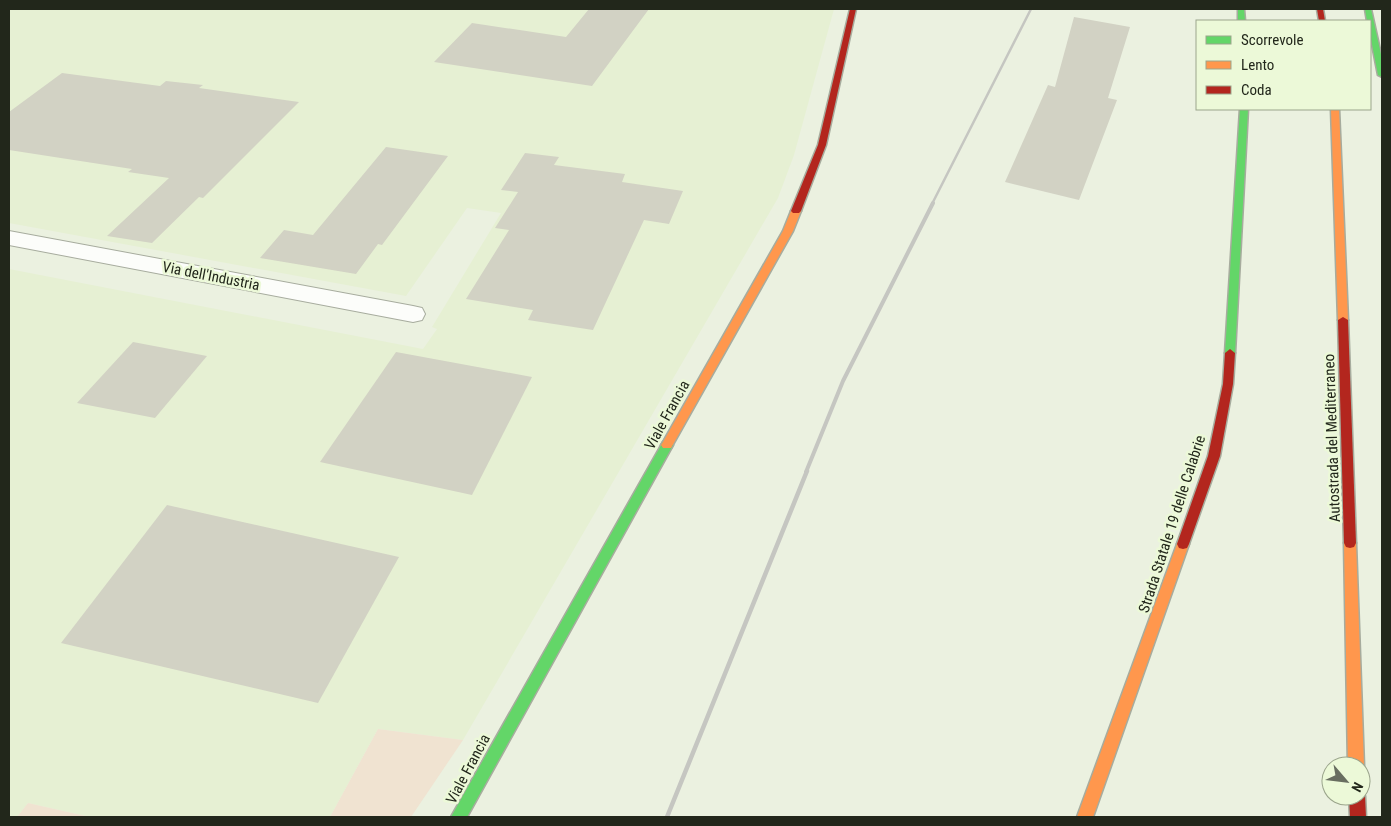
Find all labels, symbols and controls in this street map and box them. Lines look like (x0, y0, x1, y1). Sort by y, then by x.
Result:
legend (1196, 20, 1371, 110)
text: Scorrevole (1241, 31, 1303, 49)
text: Lento (1241, 56, 1274, 74)
text: Coda (1241, 81, 1272, 99)
street label: Via dell'Industria (161, 258, 261, 294)
street label: Autostrada del Mediterraneo (1320, 354, 1344, 522)
street label: Viale Francia (641, 377, 693, 453)
street label: Strada Statale 19 delle Calabrie (1135, 433, 1209, 615)
street label: Viale Francia (442, 731, 494, 807)
north arrow (1321, 756, 1371, 806)
text: N (1348, 780, 1367, 795)

